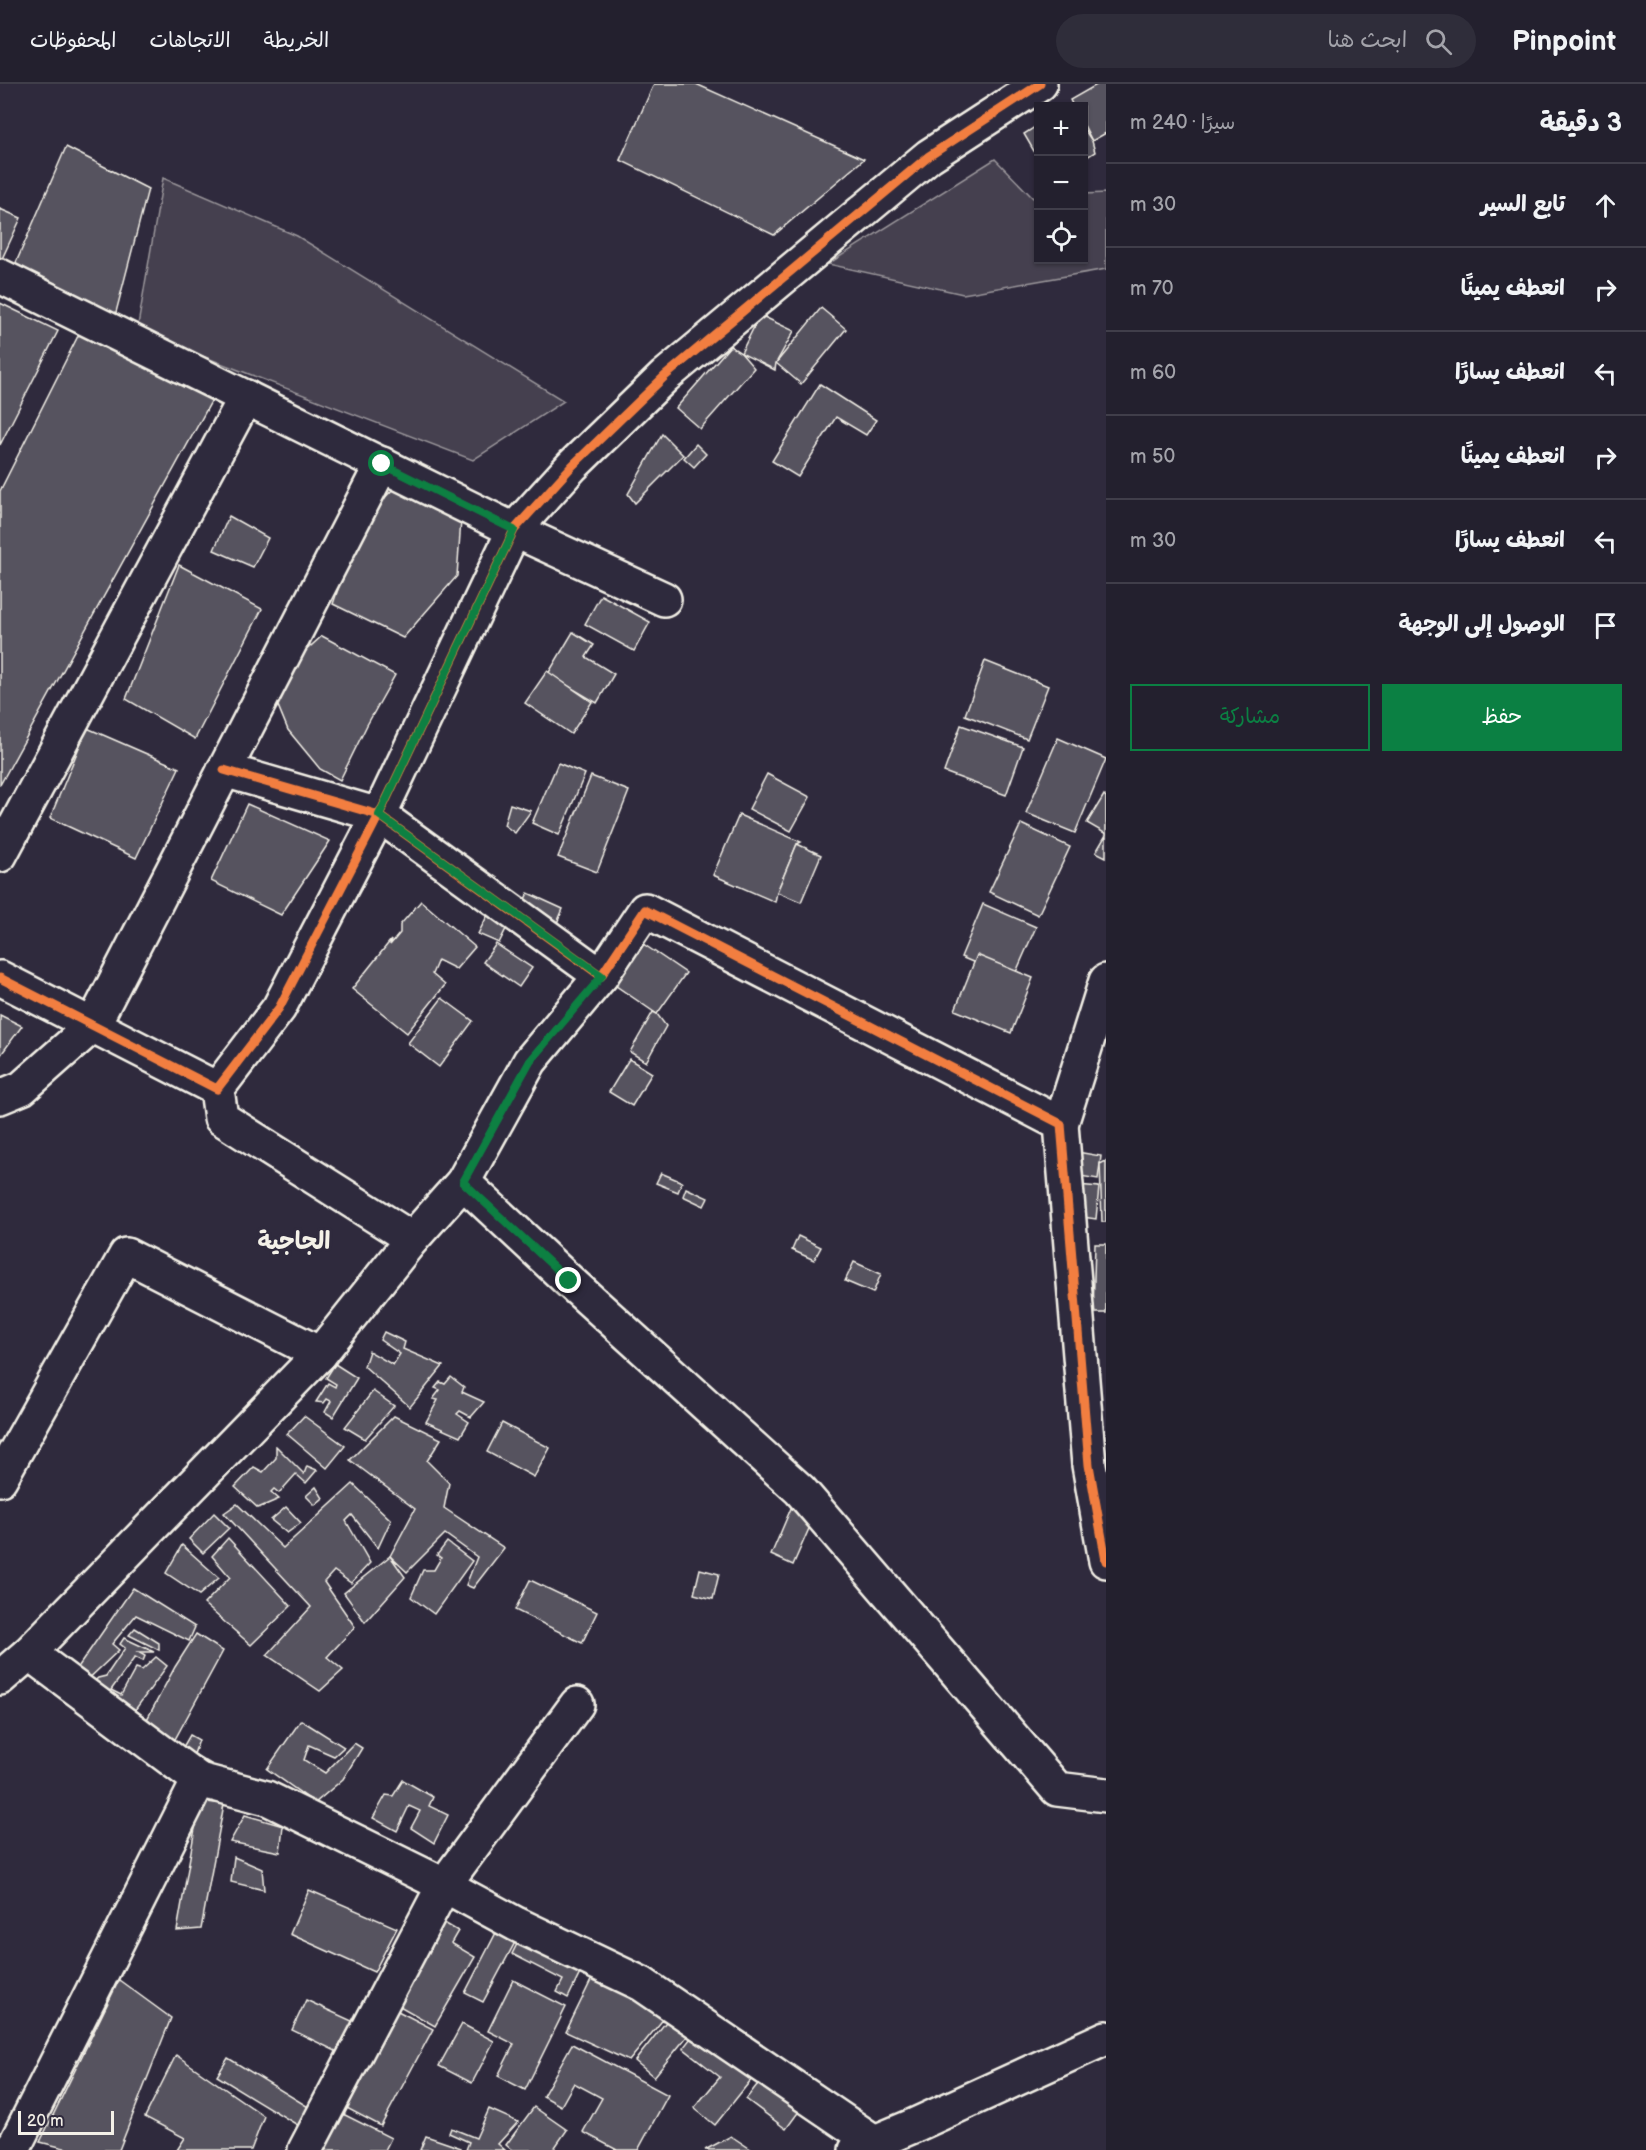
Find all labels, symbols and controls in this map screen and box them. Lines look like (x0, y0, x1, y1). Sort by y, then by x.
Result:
search box (1056, 14, 1476, 68)
icon: search (1422, 25, 1455, 58)
text: Pinpoint (1512, 25, 1616, 58)
text: ابحث هنا (1328, 27, 1407, 54)
text: المحفوظات (30, 28, 116, 53)
text: الاتجاهات (149, 28, 231, 53)
text: الخريطة (264, 28, 329, 53)
map controls (1034, 102, 1088, 264)
button: + (1034, 102, 1088, 156)
text: 3 دقيقة (1540, 108, 1622, 139)
text: سيرًا · 240 m (1130, 111, 1235, 135)
button: − (1034, 156, 1088, 210)
icon: ahead (1589, 189, 1622, 222)
text: تابع السير (1481, 191, 1565, 218)
text: 30 m (1130, 193, 1176, 217)
button: locate (1034, 210, 1088, 264)
icon: right (1589, 273, 1622, 306)
text: انعطف يمينًا (1461, 275, 1565, 302)
text: 70 m (1130, 277, 1174, 301)
icon: left (1589, 357, 1622, 390)
text: انعطف يسارًا (1455, 359, 1565, 386)
text: 60 m (1130, 361, 1176, 385)
icon: right (1589, 441, 1622, 474)
text: انعطف يمينًا (1461, 443, 1565, 470)
text: 50 m (1130, 445, 1175, 469)
route start (368, 450, 394, 476)
icon: left (1589, 525, 1622, 558)
text: انعطف يسارًا (1455, 527, 1565, 554)
text: 30 m (1130, 529, 1176, 553)
icon: arrive (1589, 609, 1622, 642)
text: الوصول إلى الوجهة (1398, 611, 1565, 638)
button: مشاركة (1130, 684, 1370, 751)
button: حفظ (1382, 684, 1622, 751)
district label: الجاجية (257, 1227, 331, 1256)
route end (555, 1267, 581, 1293)
scale bar (18, 2108, 114, 2136)
text: 20 m (27, 2112, 63, 2131)

